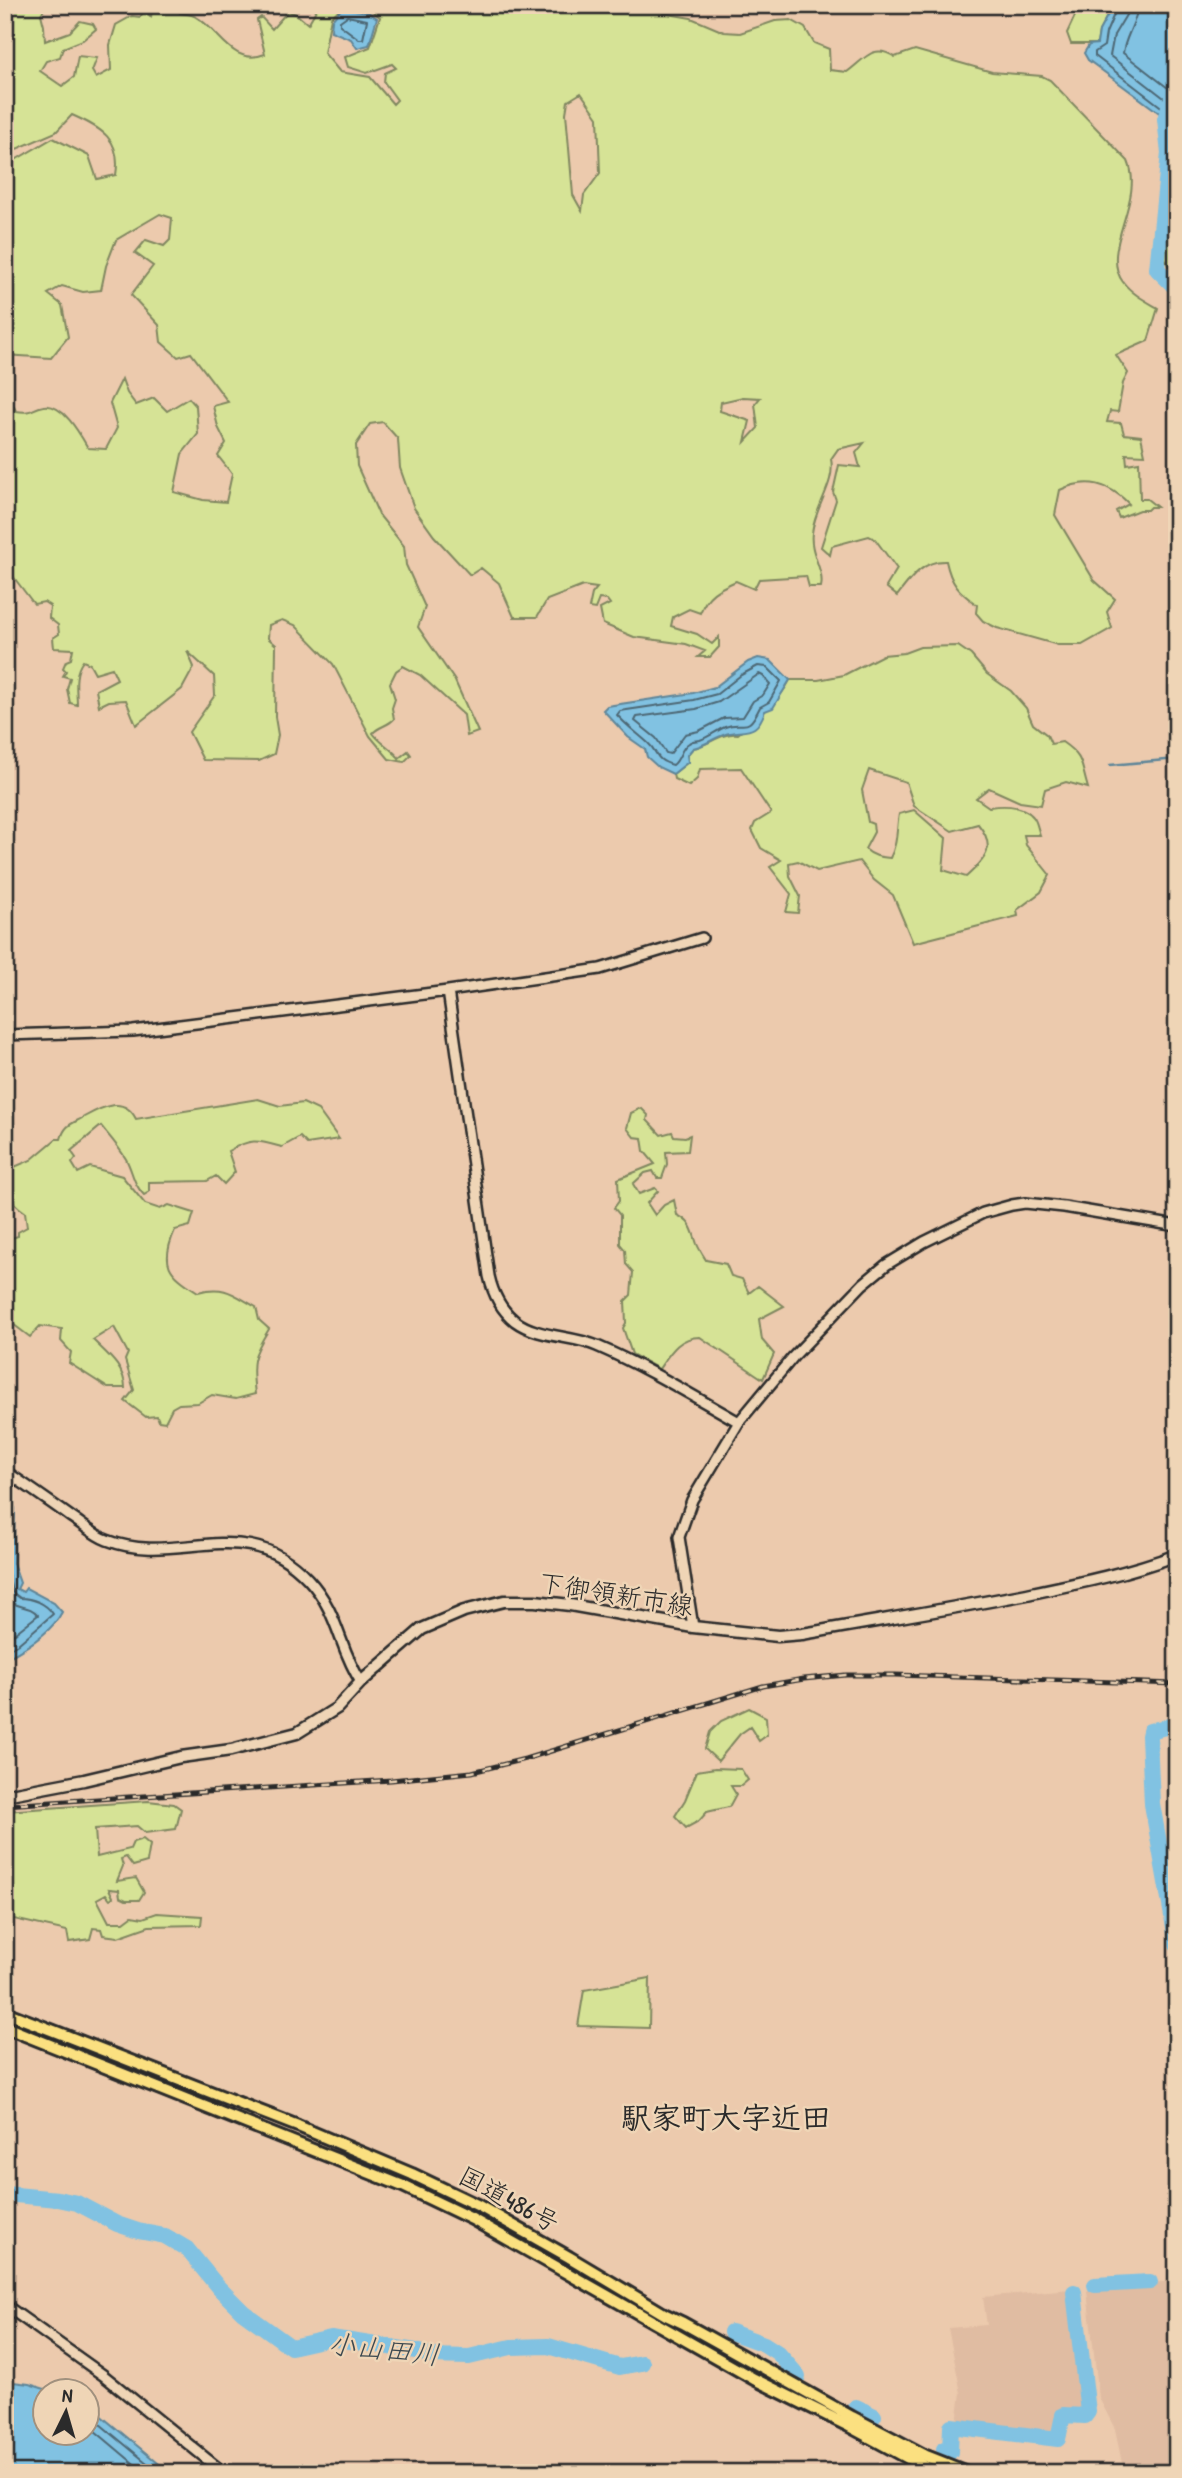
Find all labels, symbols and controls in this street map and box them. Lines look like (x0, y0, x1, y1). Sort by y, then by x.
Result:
street label: 下御領新市線 (536, 1564, 696, 1623)
district label: 駅家町大字近田 (621, 2097, 831, 2137)
street label: 国道486号 (453, 2157, 566, 2240)
water label: 小山田川 (326, 2324, 442, 2374)
north arrow (32, 2376, 102, 2446)
text: N (61, 2382, 74, 2408)

